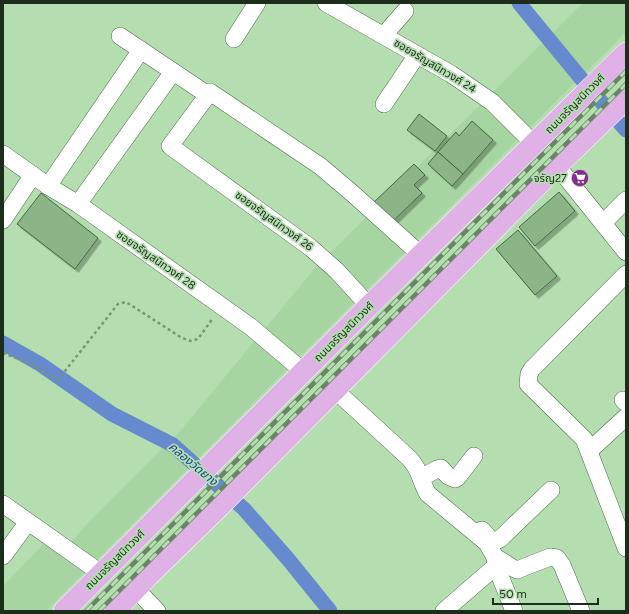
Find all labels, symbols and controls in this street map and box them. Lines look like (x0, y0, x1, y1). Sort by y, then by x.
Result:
street label: ซอยจรัญสนิทวงศ์ 24 (391, 36, 479, 96)
street label: ถนนจรัญสนิทวงศ์ (542, 71, 608, 137)
supermarket icon: จรัญ27 (570, 168, 590, 188)
place label: จรัญ27 (534, 172, 567, 185)
street label: ซอยจรัญสนิทวงศ์ 26 (232, 188, 316, 254)
street label: ซอยจรัญสนิทวงศ์ 28 (114, 228, 198, 292)
street label: ถนนจรัญสนิทวงศ์ (311, 299, 377, 365)
water label: คลองวัดยาง (166, 440, 221, 489)
street label: ถนนจรัญสนิทวงศ์ (82, 527, 148, 593)
scale bar (493, 580, 598, 606)
text: 50 m (499, 587, 527, 601)

